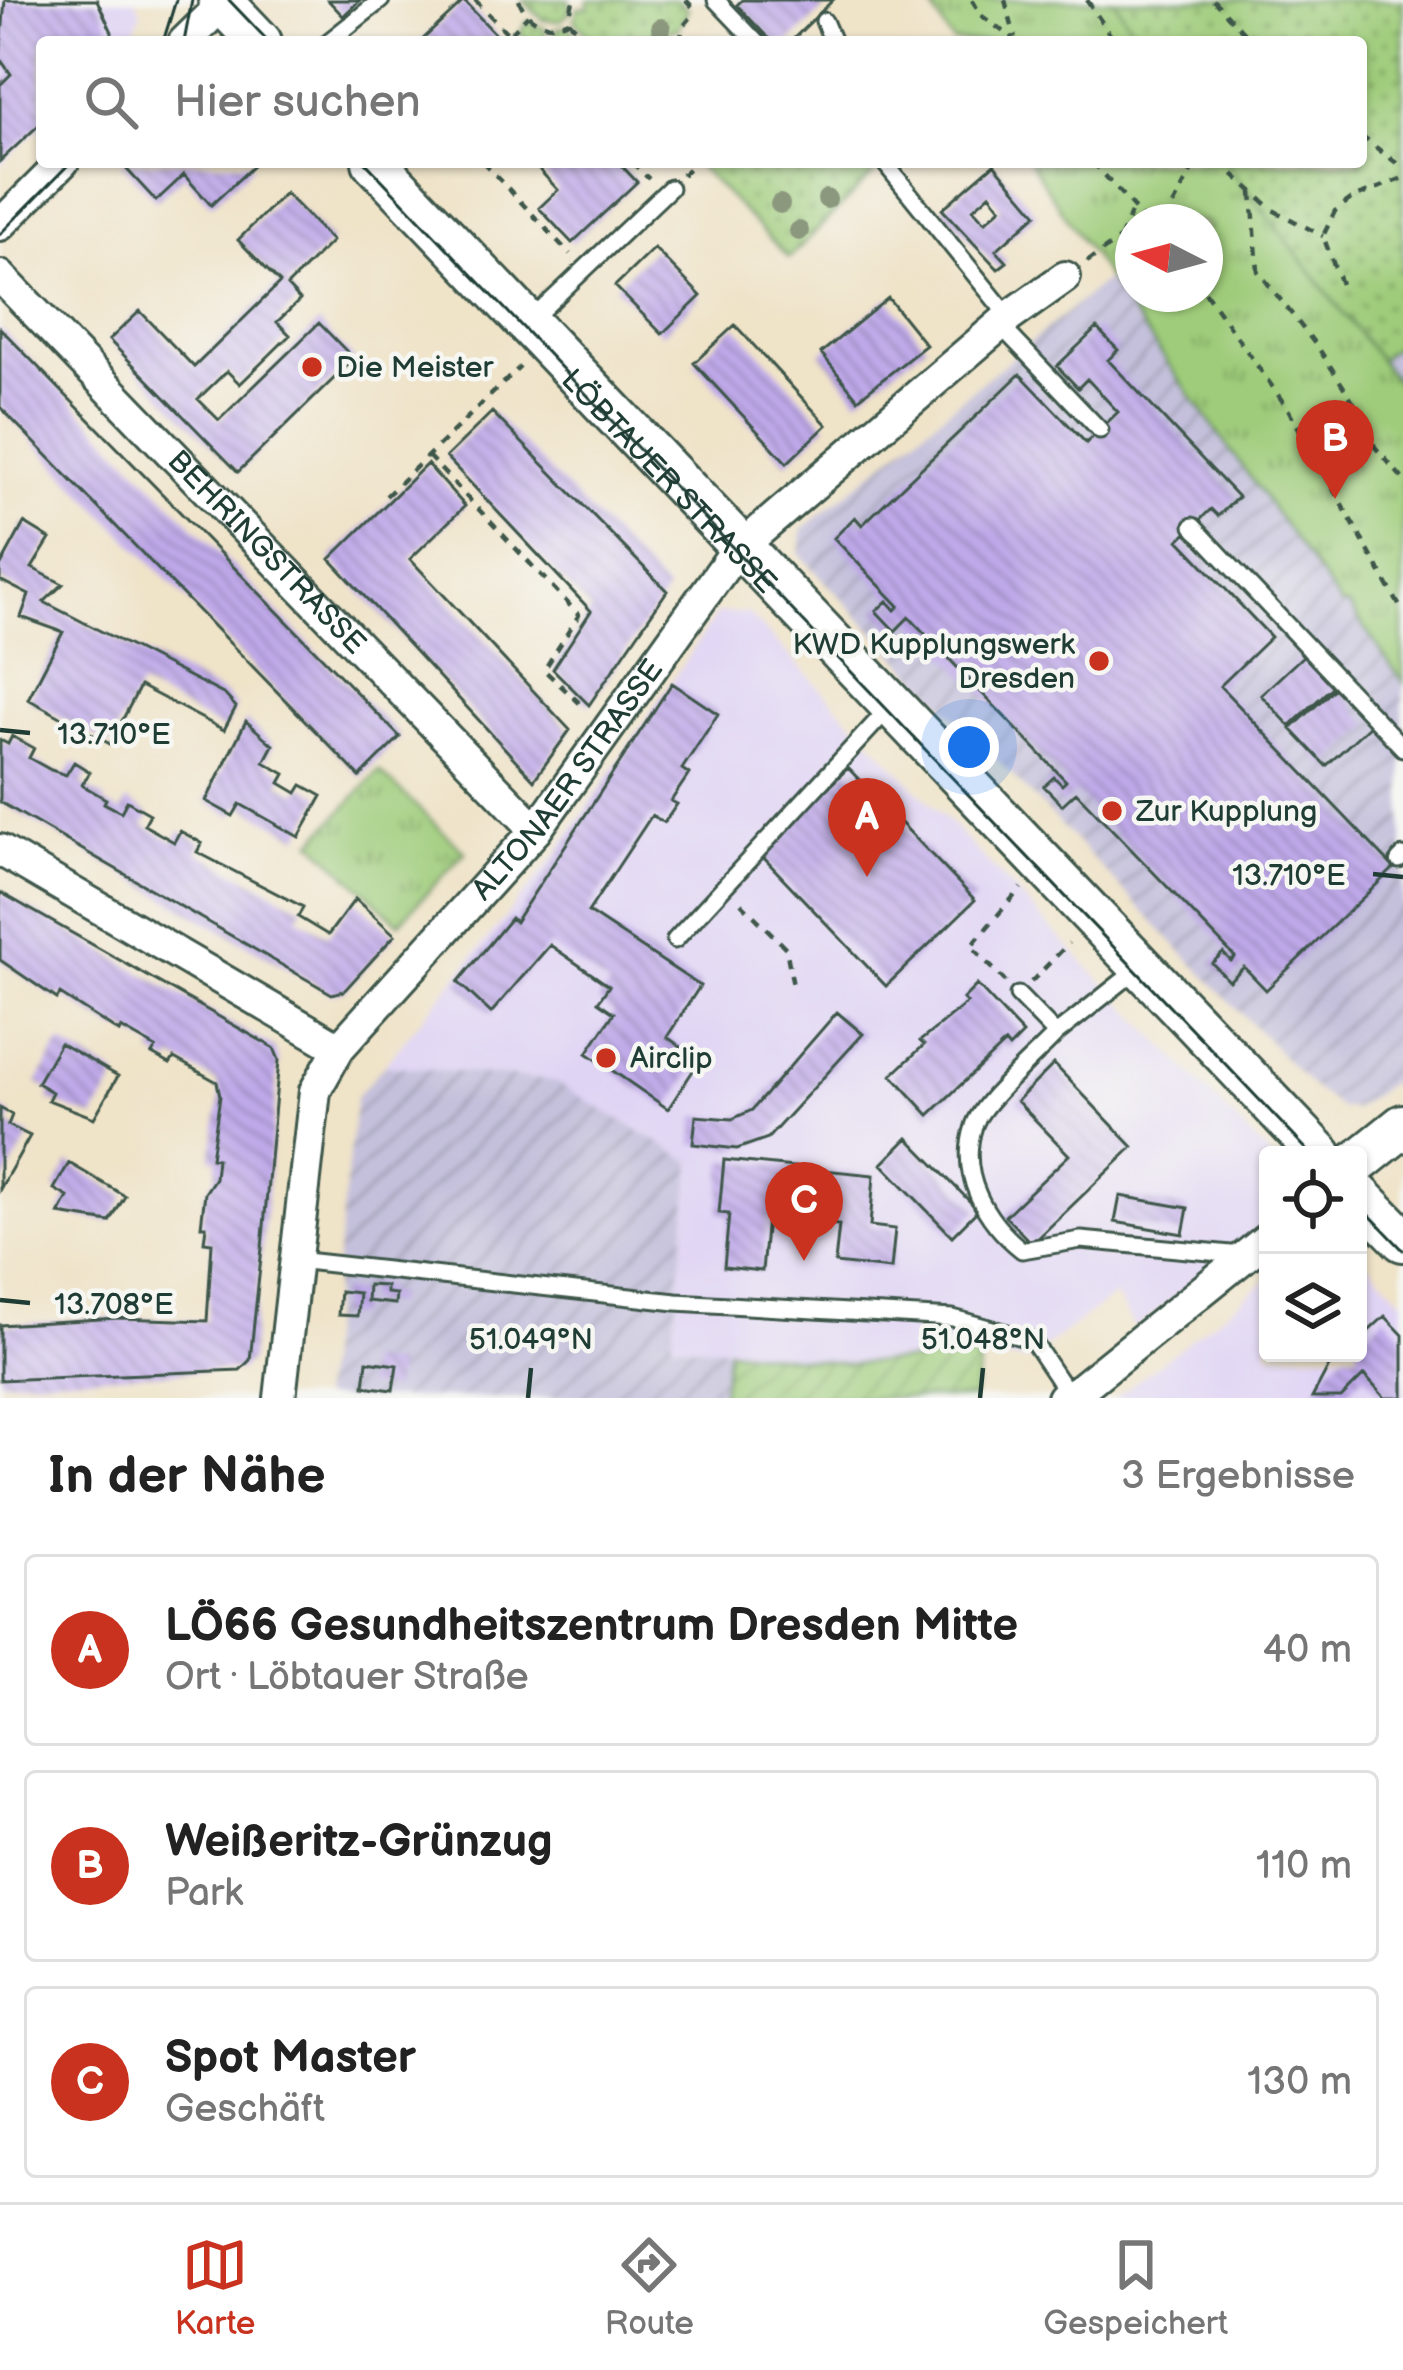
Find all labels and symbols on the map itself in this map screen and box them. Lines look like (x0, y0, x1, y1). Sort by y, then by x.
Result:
north arrow (1115, 204, 1223, 312)
place label: Die Meister (336, 350, 494, 386)
marker: Die Meister (299, 354, 325, 380)
street label: LÖBTAUER STRASSE (554, 362, 784, 601)
pin: B (1296, 400, 1374, 499)
street label: BEHRINGSTRASSE (160, 443, 373, 662)
place label: KWD Kupplungswerk Dresden (792, 627, 1075, 697)
marker: KWD Kupplungswerk Dresden (1086, 648, 1112, 674)
street label: ALTONAER STRASSE (465, 653, 671, 908)
text: 13.710°E (57, 717, 171, 753)
your location (939, 717, 999, 777)
pin: A (828, 778, 906, 877)
place label: Zur Kupplung (1135, 794, 1317, 830)
marker: Zur Kupplung (1099, 798, 1125, 824)
text: 13.710°E (1232, 858, 1346, 894)
place label: Airclip (630, 1041, 713, 1077)
marker: Airclip (593, 1045, 619, 1071)
pin: C (765, 1162, 843, 1261)
text: 13.708°E (54, 1287, 174, 1323)
text: 51.049°N (469, 1322, 593, 1358)
text: 51.048°N (921, 1322, 1045, 1358)

